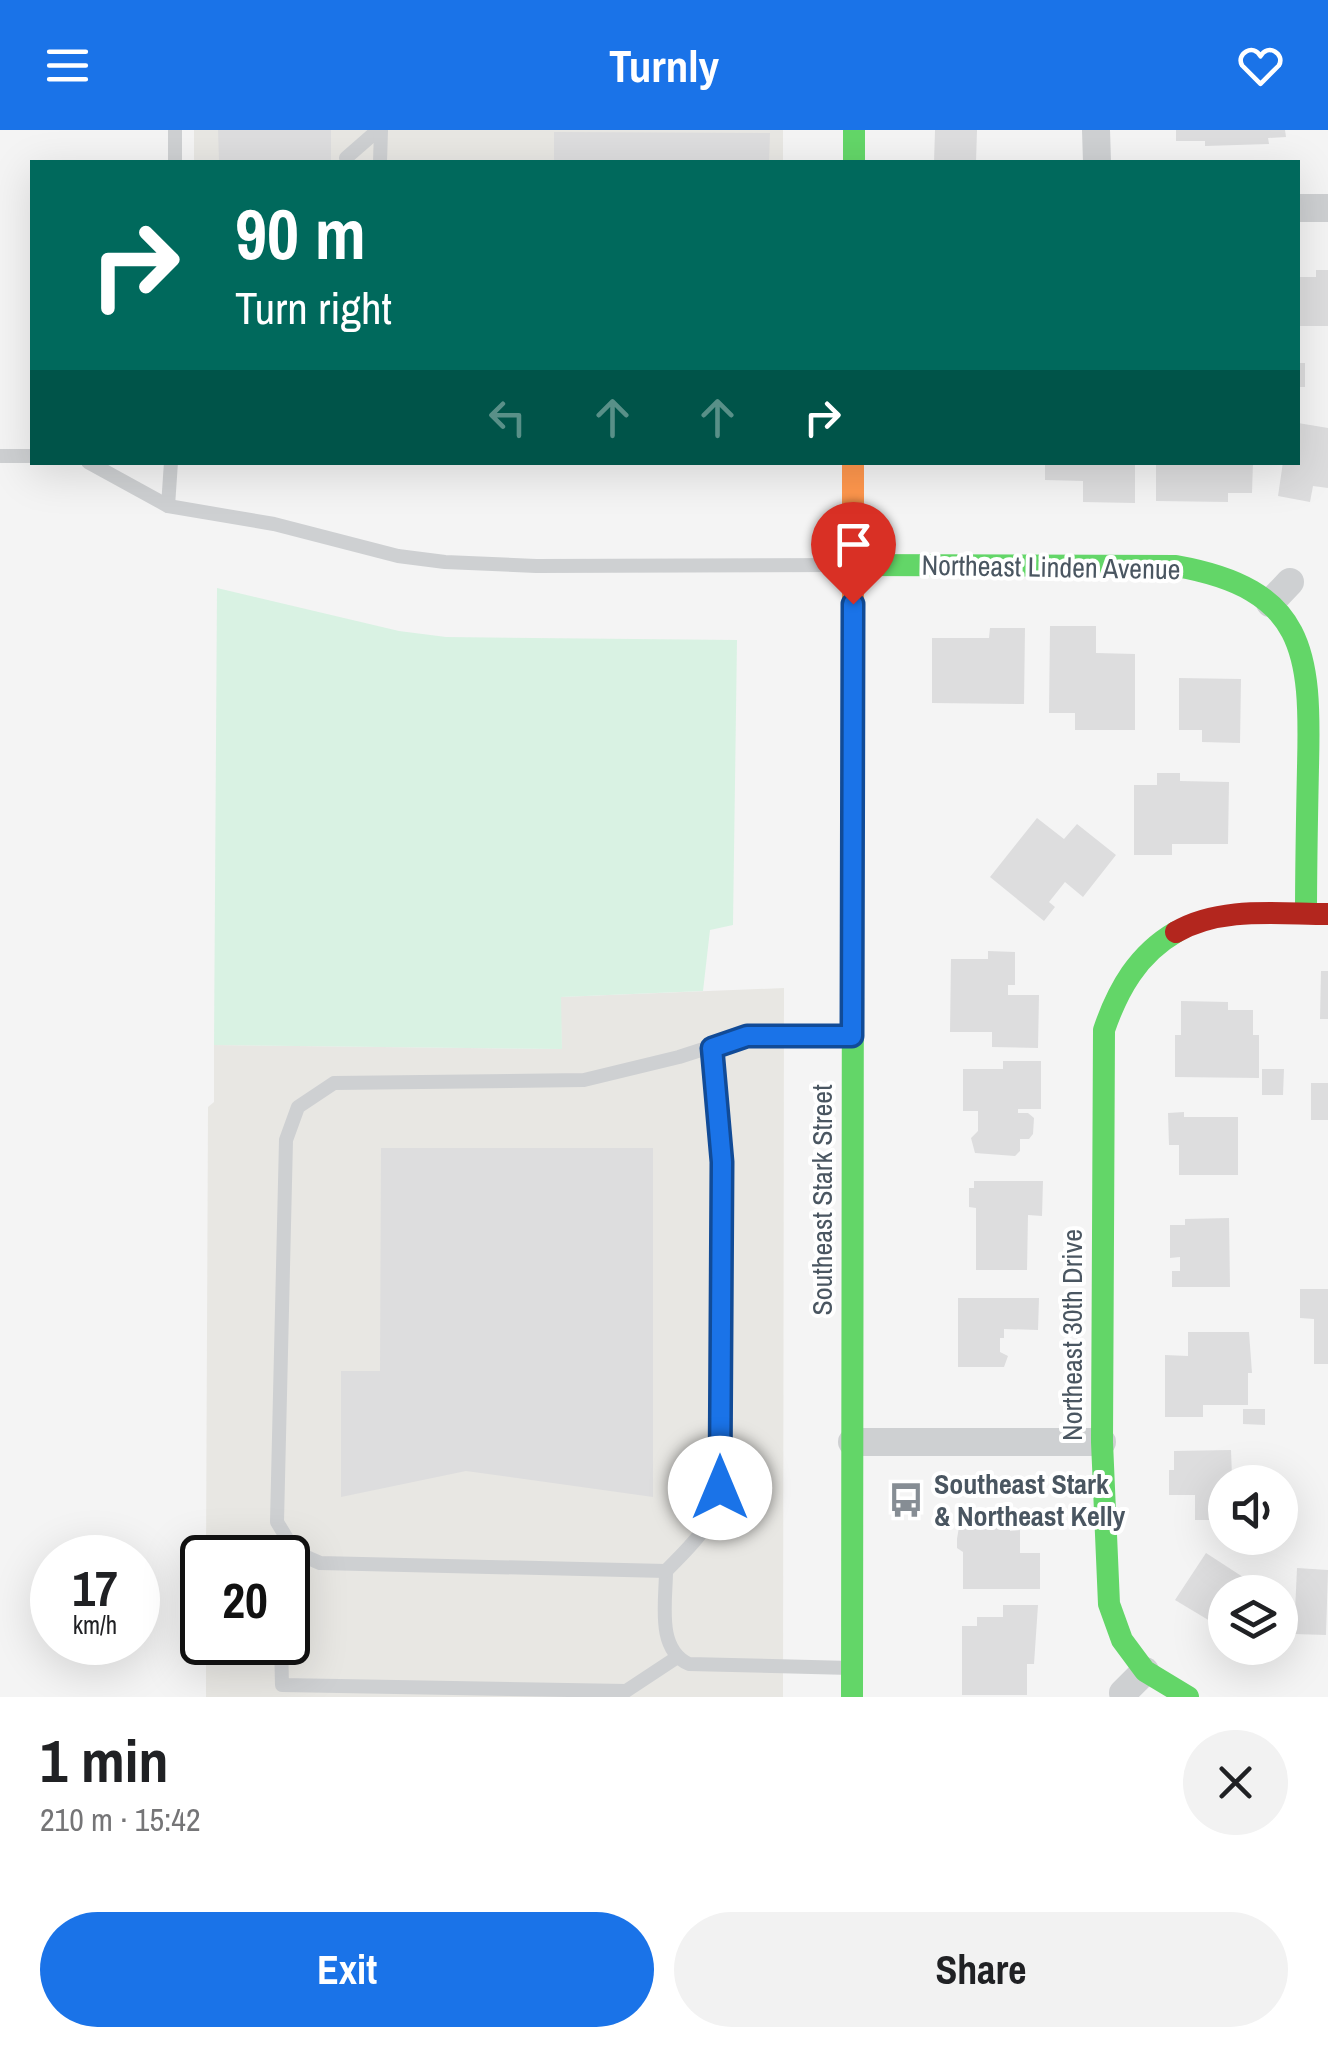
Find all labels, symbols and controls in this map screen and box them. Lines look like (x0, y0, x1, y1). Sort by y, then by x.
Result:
text: Turnly (609, 35, 719, 96)
icon: menu (40, 38, 95, 93)
icon: heart (1233, 38, 1288, 93)
text: 90 m (235, 187, 366, 281)
icon: right (70, 200, 200, 330)
text: Turn right (235, 277, 392, 338)
icon: left (480, 390, 535, 445)
icon: ahead (585, 390, 640, 445)
icon: ahead (690, 390, 745, 445)
icon: right (795, 390, 850, 445)
pin (811, 502, 896, 605)
icon: arrive (826, 517, 881, 572)
street label: Northeast Linden Avenue (921, 546, 1181, 588)
street label: Southeast Stark Street (803, 1084, 841, 1316)
street label: Northeast 30th Drive (1053, 1229, 1091, 1441)
position arrow (668, 1436, 772, 1540)
place label: Southeast Stark & Northeast Kelly (934, 1465, 1126, 1535)
map controls (1208, 1465, 1298, 1665)
button: sound (1208, 1465, 1298, 1555)
bus stop icon: Southeast Stark & Northeast Kelly (887, 1481, 925, 1519)
speed limit sign: 20 (180, 1535, 310, 1665)
text: 17 (72, 1554, 118, 1622)
button: layers (1208, 1575, 1298, 1665)
text: km/h (73, 1608, 117, 1642)
text: 1 min (40, 1720, 169, 1801)
button: close (1183, 1730, 1288, 1835)
text: 210 m · 15:42 (40, 1798, 200, 1841)
button: Exit (40, 1912, 654, 2027)
button: Share (674, 1912, 1288, 2027)

